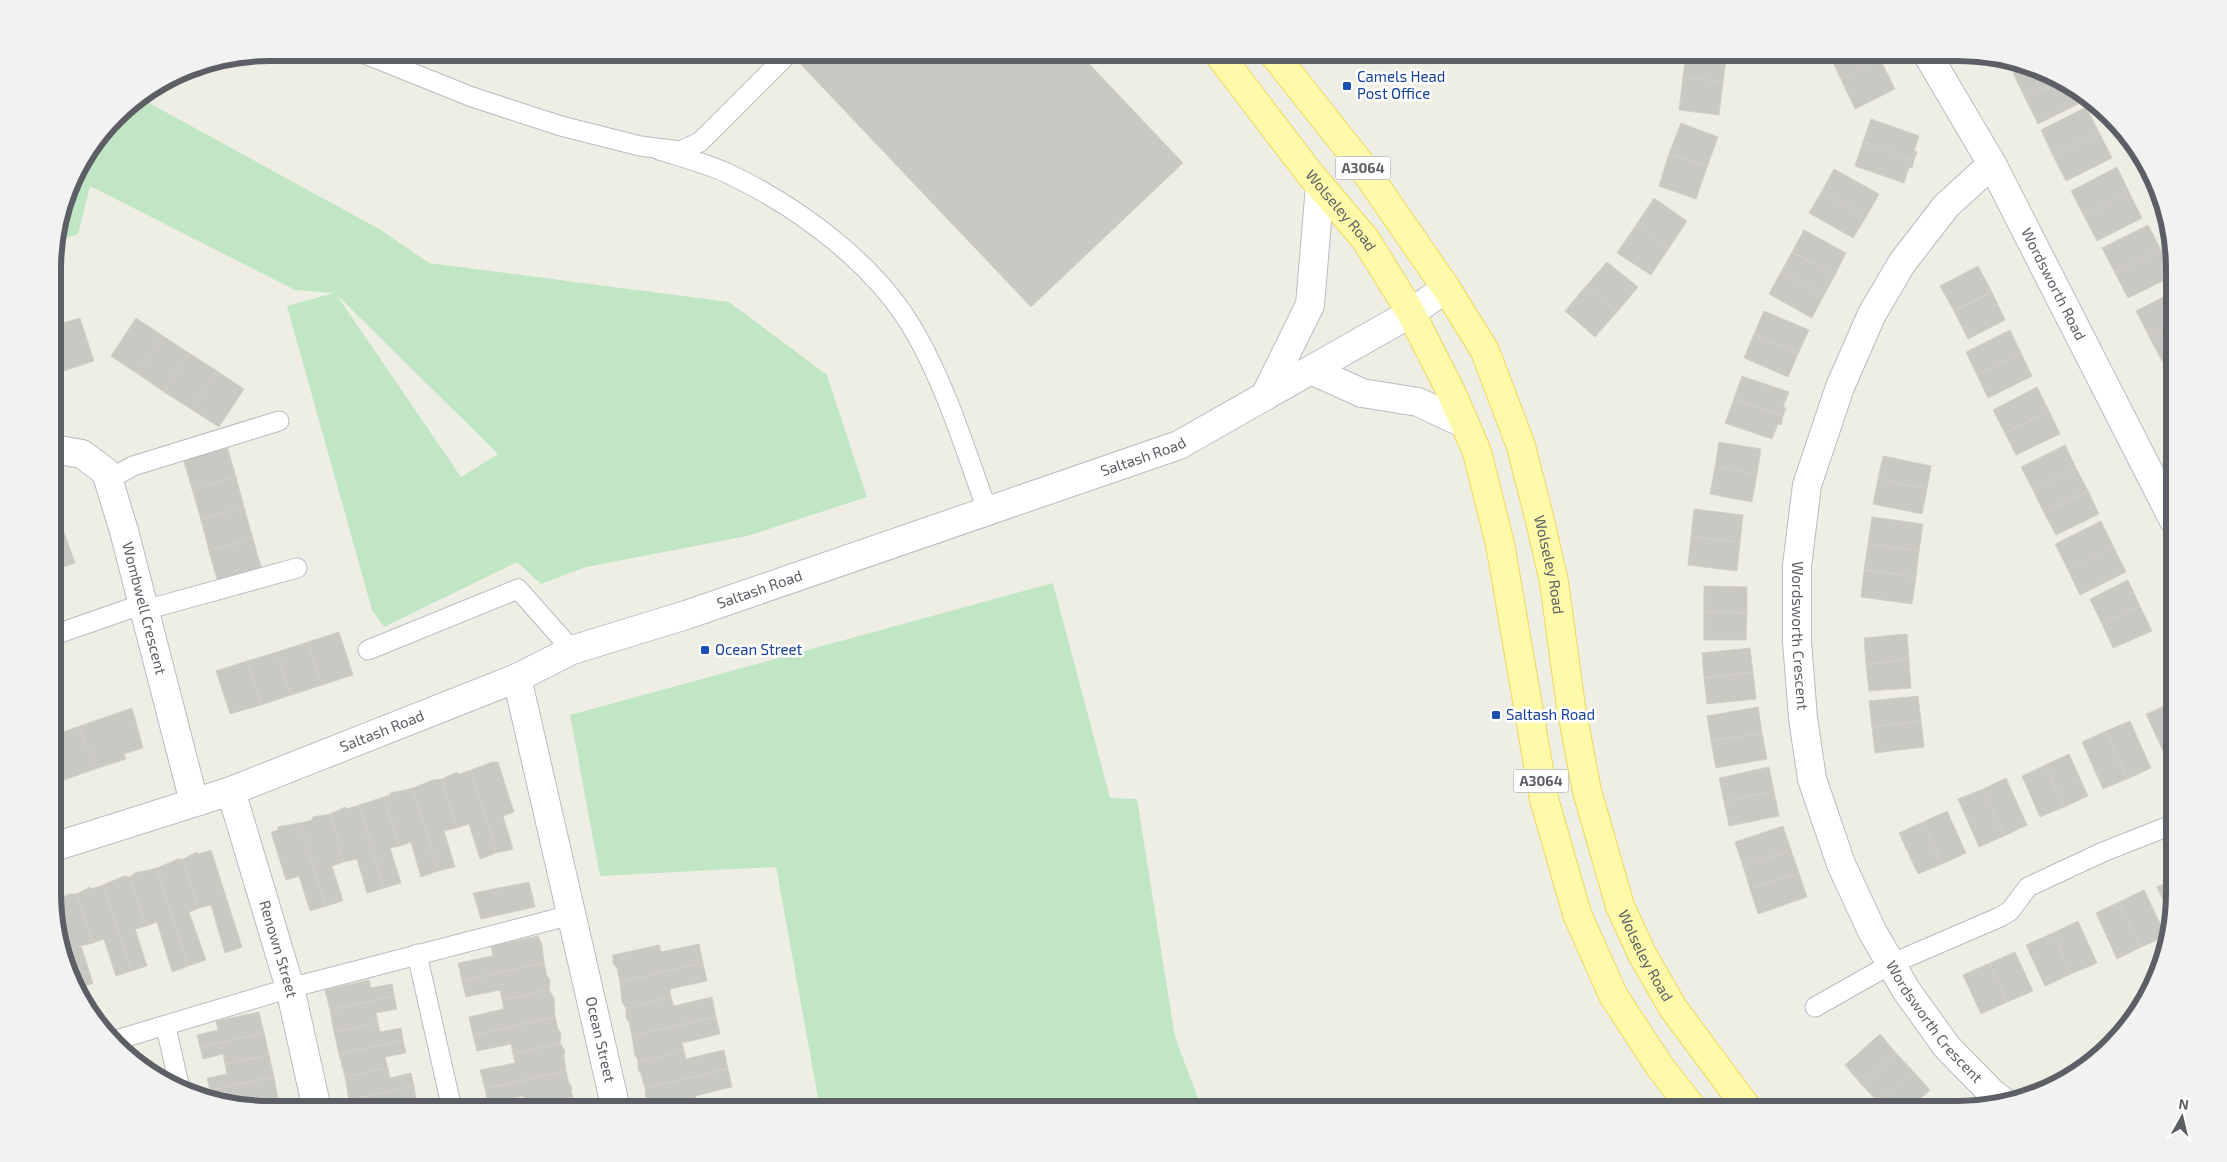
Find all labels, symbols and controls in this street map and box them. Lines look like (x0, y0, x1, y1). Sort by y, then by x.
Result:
place label: Camels Head Post Office (1357, 67, 1445, 102)
marker: Camels Head Post Office (1341, 80, 1353, 92)
road number: A3064 (1336, 156, 1390, 180)
street label: Wolseley Road (1302, 165, 1380, 254)
street label: Wordsworth Road (2018, 225, 2090, 343)
street label: Saltash Road (1098, 433, 1189, 479)
street label: Wolseley Road (1531, 513, 1568, 615)
street label: Wombwell Crescent (119, 540, 171, 677)
street label: Wordsworth Crescent (1789, 561, 1812, 711)
street label: Saltash Road (714, 566, 804, 612)
place label: Ocean Street (715, 640, 803, 658)
marker: Ocean Street (699, 644, 711, 656)
place label: Saltash Road (1506, 705, 1595, 723)
street label: Saltash Road (337, 706, 426, 755)
marker: Saltash Road (1490, 709, 1502, 721)
road number: A3064 (1514, 769, 1568, 792)
street label: Renown Street (256, 898, 302, 999)
street label: Wolseley Road (1615, 907, 1677, 1004)
street label: Wordsworth Crescent (1883, 957, 1987, 1086)
street label: Ocean Street (582, 995, 620, 1084)
north arrow (2157, 1092, 2207, 1142)
text: N (2178, 1095, 2190, 1113)

